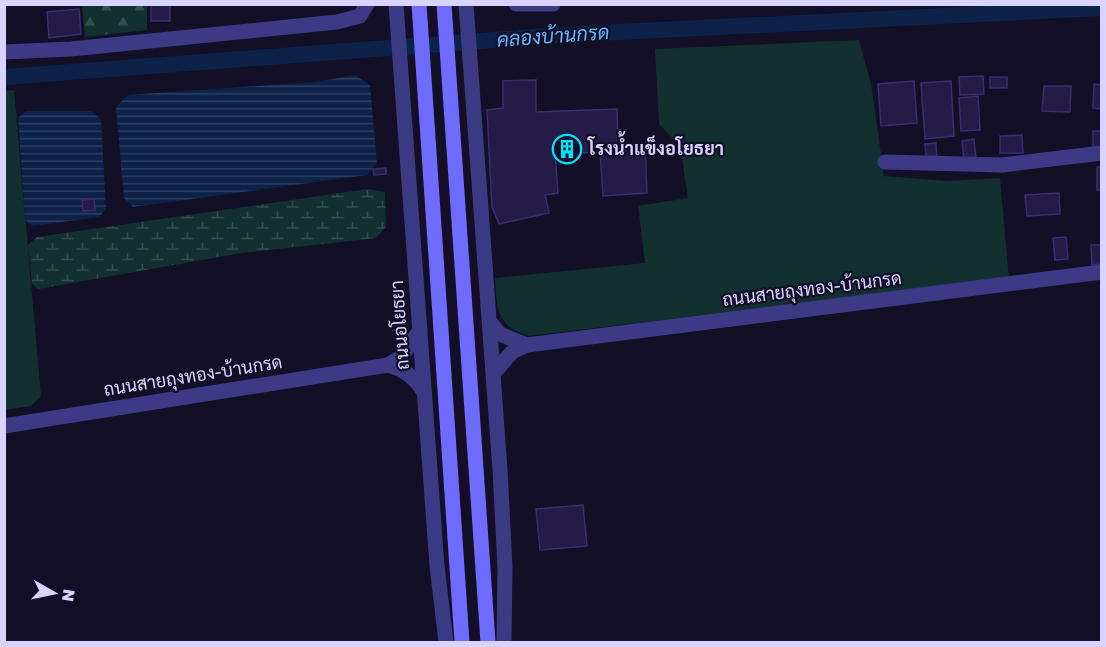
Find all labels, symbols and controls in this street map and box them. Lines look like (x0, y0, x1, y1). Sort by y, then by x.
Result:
water label: คลองบ้านกรด (496, 19, 610, 51)
place label: โรงน้ำแข็งอโยธยา (587, 131, 724, 159)
building icon: โรงน้ำแข็งอโยธยา (551, 133, 583, 165)
street label: ถนนสายถุงทอง-บ้านกรด (721, 266, 903, 312)
street label: ถนนอโยธยา (384, 279, 413, 371)
street label: ถนนสายถุงทอง-บ้านกรด (102, 350, 284, 402)
north arrow (24, 563, 84, 623)
text: N (58, 588, 80, 603)

